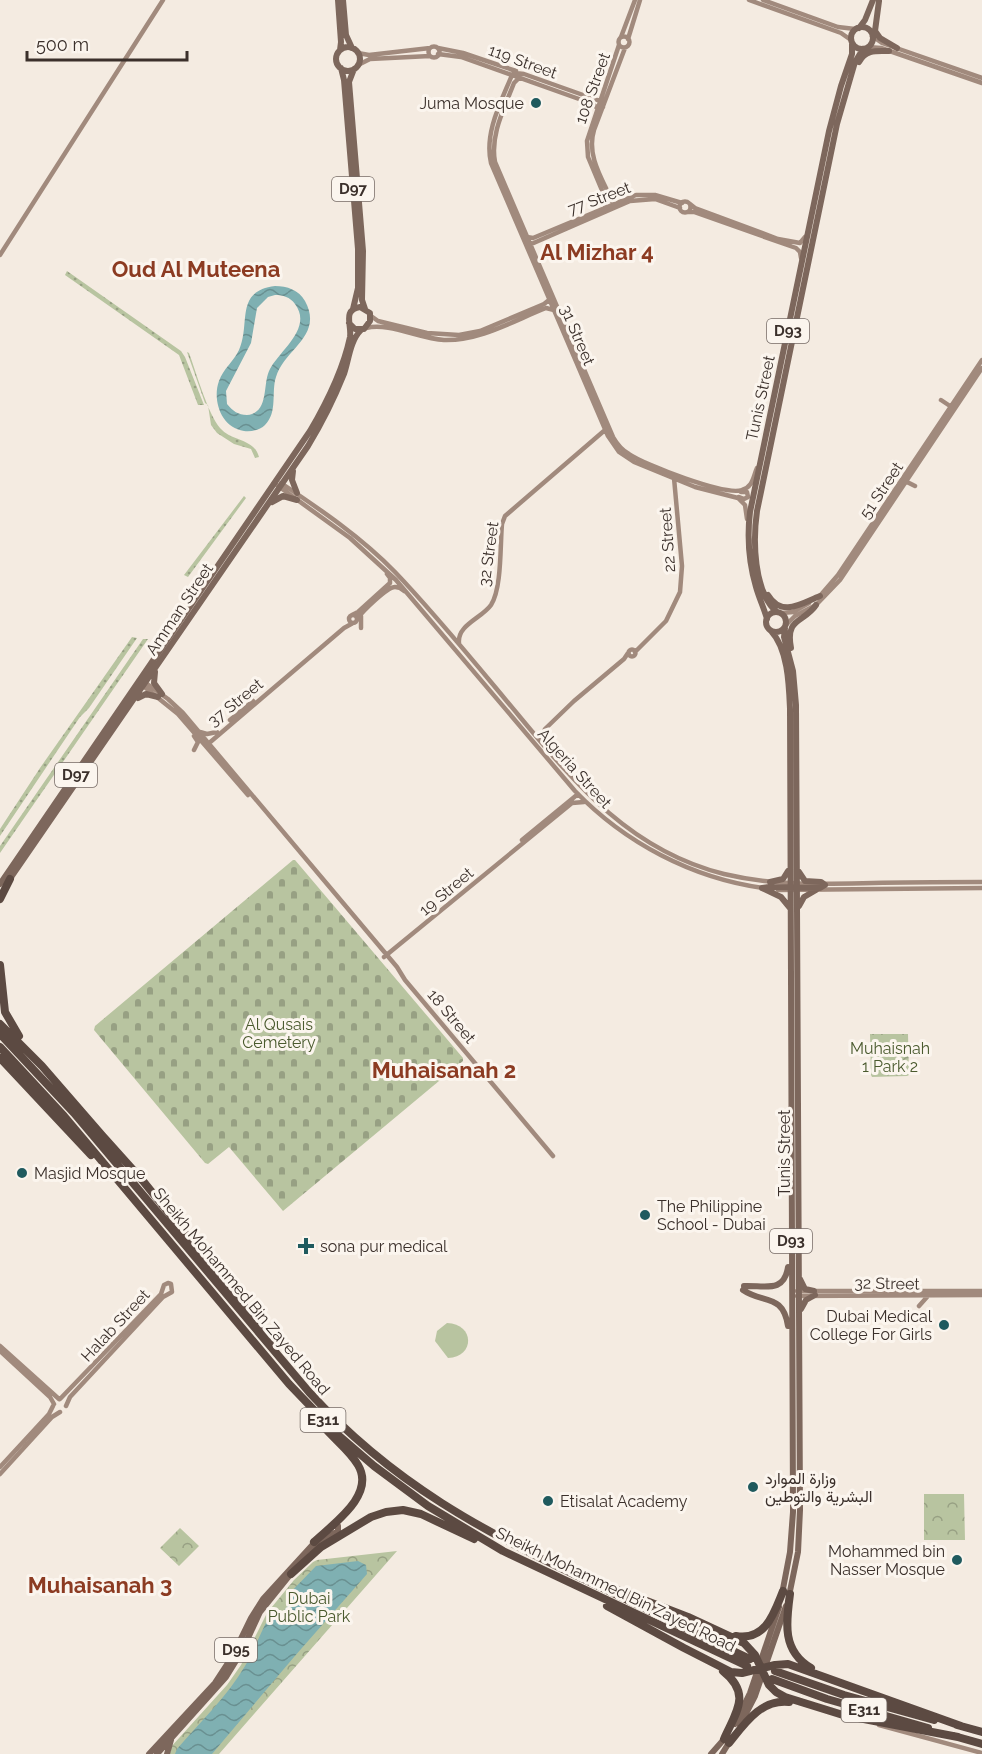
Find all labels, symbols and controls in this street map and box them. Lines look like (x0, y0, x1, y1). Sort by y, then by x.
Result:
scale bar (27, 24, 188, 62)
text: 500 m (36, 34, 89, 55)
street label: 119 Street (486, 40, 560, 83)
street label: 108 Street (571, 49, 614, 126)
place label: Juma Mosque (419, 94, 524, 113)
marker: Juma Mosque (529, 96, 543, 110)
road number: D97 (332, 177, 374, 201)
street label: 77 Street (565, 178, 634, 219)
district label: Al Mizhar 4 (540, 239, 654, 265)
district label: Oud Al Muteena (112, 256, 280, 282)
street label: 31 Street (556, 302, 599, 369)
road number: D93 (767, 319, 809, 343)
street label: Tunis Street (742, 353, 779, 443)
street label: 51 Street (856, 458, 908, 522)
street label: 22 Street (656, 506, 679, 573)
street label: 32 Street (475, 520, 503, 588)
street label: Amman Street (142, 559, 217, 659)
street label: 37 Street (204, 674, 267, 730)
street label: Algeria Street (534, 725, 616, 813)
road number: D97 (55, 763, 97, 787)
street label: 19 Street (415, 863, 478, 919)
street label: 18 Street (424, 985, 480, 1048)
park label: Al Qusais Cemetery (242, 1015, 316, 1052)
park label: Muhaisnah 1 Park 2 (850, 1039, 930, 1076)
district label: Muhaisanah 2 (372, 1057, 516, 1083)
street label: Tunis Street (775, 1109, 794, 1196)
place label: Masjid Mosque (34, 1164, 145, 1183)
marker: Masjid Mosque (15, 1166, 29, 1180)
street label: Sheikh Mohammed Bin Zayed Road (149, 1184, 334, 1399)
place label: The Philippine School - Dubai (657, 1197, 766, 1234)
marker: The Philippine School - Dubai (638, 1208, 652, 1222)
road number: D93 (770, 1229, 812, 1253)
marker: sona pur medical (297, 1237, 315, 1255)
place label: sona pur medical (320, 1237, 448, 1256)
street label: 32 Street (854, 1273, 920, 1294)
street label: Halab Street (77, 1285, 154, 1365)
place label: Dubai Medical College For Girls (810, 1307, 933, 1344)
marker: Dubai Medical College For Girls (937, 1318, 951, 1332)
road number: E311 (300, 1408, 346, 1432)
place label: وزارة الموارد البشرية والتوطين (765, 1469, 873, 1507)
marker: وزارة الموارد البشرية والتوطين (746, 1480, 760, 1494)
place label: Etisalat Academy (560, 1492, 688, 1511)
marker: Etisalat Academy (541, 1494, 555, 1508)
street label: Sheikh Mohammed Bin Zayed Road (493, 1523, 739, 1656)
place label: Mohammed bin Nasser Mosque (828, 1542, 945, 1579)
marker: Mohammed bin Nasser Mosque (950, 1553, 964, 1567)
district label: Muhaisanah 3 (28, 1572, 172, 1598)
park label: Dubai Public Park (268, 1589, 351, 1626)
road number: D95 (215, 1638, 257, 1662)
road number: E311 (842, 1698, 886, 1722)

